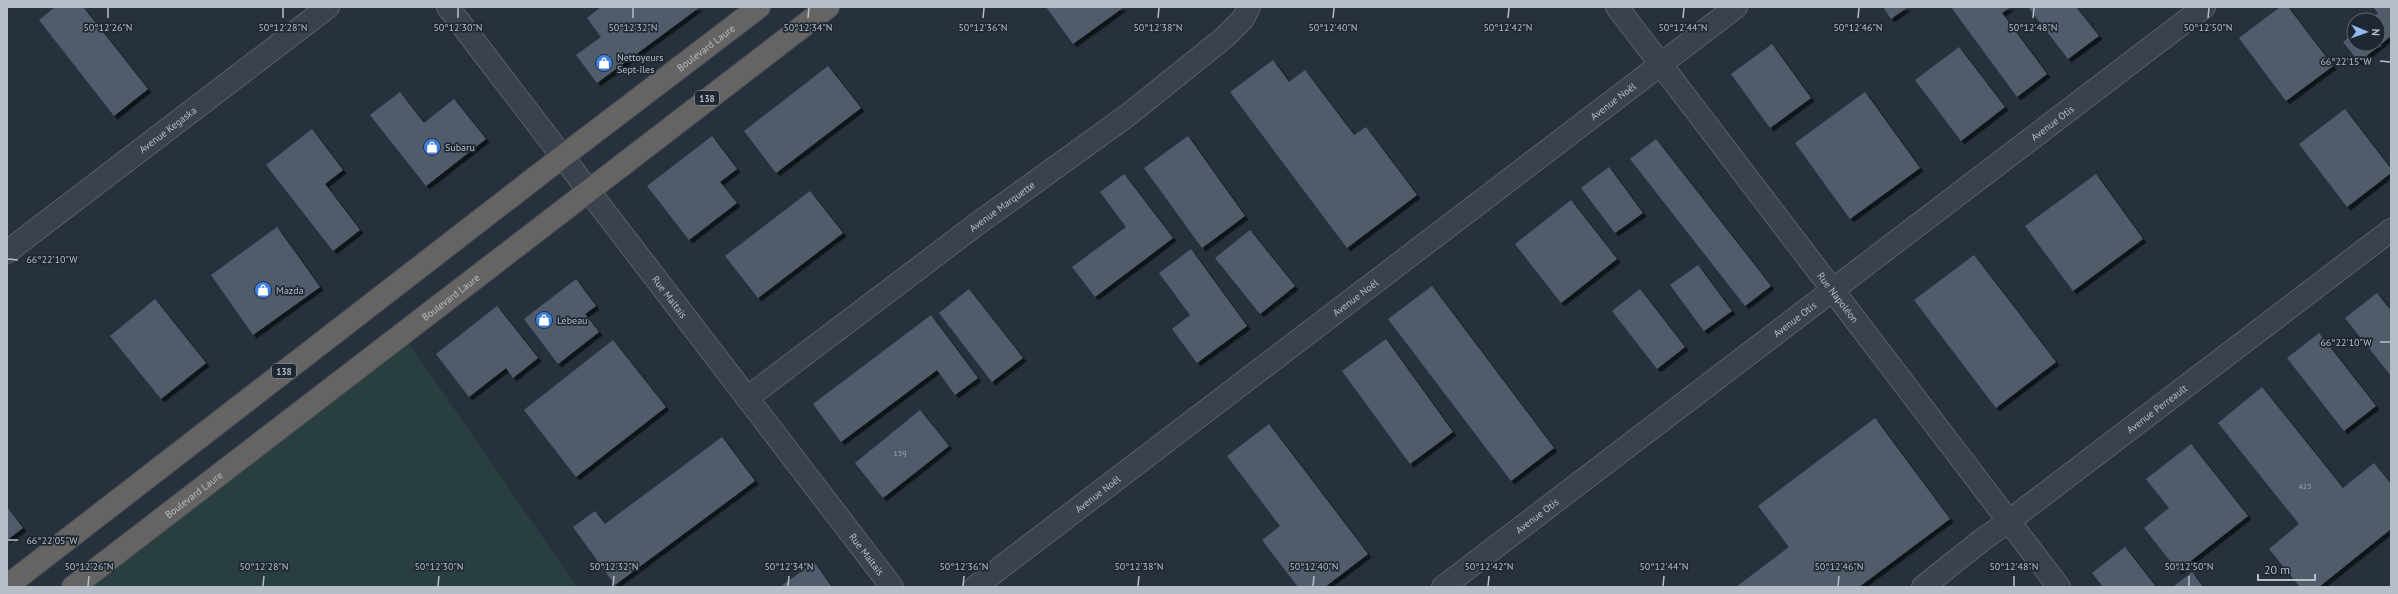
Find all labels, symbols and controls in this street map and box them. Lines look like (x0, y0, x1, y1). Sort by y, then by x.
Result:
north arrow (2346, 12, 2386, 52)
text: 50°12'26"N (83, 21, 133, 34)
text: 50°12'28"N (258, 21, 308, 34)
text: 50°12'30"N (433, 21, 483, 34)
text: 50°12'32"N (608, 21, 658, 34)
street label: Boulevard Laure (674, 21, 737, 74)
text: 50°12'34"N (783, 21, 833, 34)
text: 50°12'36"N (958, 21, 1008, 34)
text: 50°12'38"N (1133, 21, 1183, 34)
text: 50°12'40"N (1308, 21, 1358, 34)
text: 50°12'42"N (1483, 21, 1533, 34)
text: 50°12'44"N (1658, 21, 1708, 34)
text: 50°12'46"N (1833, 21, 1883, 34)
text: 50°12'48"N (2008, 21, 2058, 34)
text: 50°12'50"N (2183, 21, 2233, 34)
text: N (2369, 28, 2383, 36)
place label: Nettoyeurs Sept-îles (617, 51, 663, 76)
shop icon: Nettoyeurs Sept-îles (594, 53, 614, 73)
text: 66°22'15"W (2320, 55, 2372, 68)
street label: Avenue Noël (1587, 79, 1638, 122)
road number: 138 (695, 91, 719, 105)
street label: Avenue Otis (2028, 102, 2076, 143)
street label: Avenue Kegaska (136, 103, 199, 156)
shop icon: Subaru (422, 137, 442, 157)
place label: Subaru (445, 141, 475, 154)
street label: Avenue Marquette (966, 178, 1037, 234)
text: 66°22'10"W (26, 253, 78, 266)
street label: Rue Napoléon (1815, 269, 1862, 325)
street label: Boulevard Laure (419, 271, 482, 323)
street label: Rue Maltais (649, 273, 690, 321)
street label: Avenue Noël (1330, 276, 1381, 319)
shop icon: Mazda (253, 280, 273, 300)
place label: Mazda (276, 284, 304, 297)
street label: Avenue Otis (1770, 298, 1819, 340)
shop icon: Lebeau (534, 310, 554, 330)
place label: Lebeau (557, 314, 588, 327)
text: 66°22'10"W (2320, 336, 2372, 349)
road number: 138 (272, 364, 296, 378)
street label: Avenue Perreault (2124, 381, 2190, 436)
house number: 139 (893, 448, 907, 458)
street label: Boulevard Laure (162, 468, 225, 521)
street label: Avenue Noël (1072, 472, 1123, 515)
house number: 425 (2298, 481, 2312, 491)
street label: Avenue Otis (1513, 495, 1561, 536)
street label: Rue Maltais (846, 530, 887, 578)
text: 66°22'05"W (26, 534, 78, 547)
scale bar (2258, 556, 2315, 582)
text: 50°12'26"N (64, 560, 114, 573)
text: 50°12'28"N (239, 560, 289, 573)
text: 50°12'30"N (414, 560, 464, 573)
text: 50°12'32"N (589, 560, 639, 573)
text: 50°12'34"N (764, 560, 814, 573)
text: 50°12'36"N (939, 560, 989, 573)
text: 50°12'38"N (1114, 560, 1164, 573)
text: 50°12'40"N (1289, 560, 1339, 573)
text: 50°12'42"N (1464, 560, 1514, 573)
text: 50°12'44"N (1639, 560, 1689, 573)
text: 50°12'46"N (1814, 560, 1864, 573)
text: 50°12'48"N (1989, 560, 2039, 573)
text: 50°12'50"N (2164, 560, 2214, 573)
text: 20 m (2264, 562, 2290, 577)

